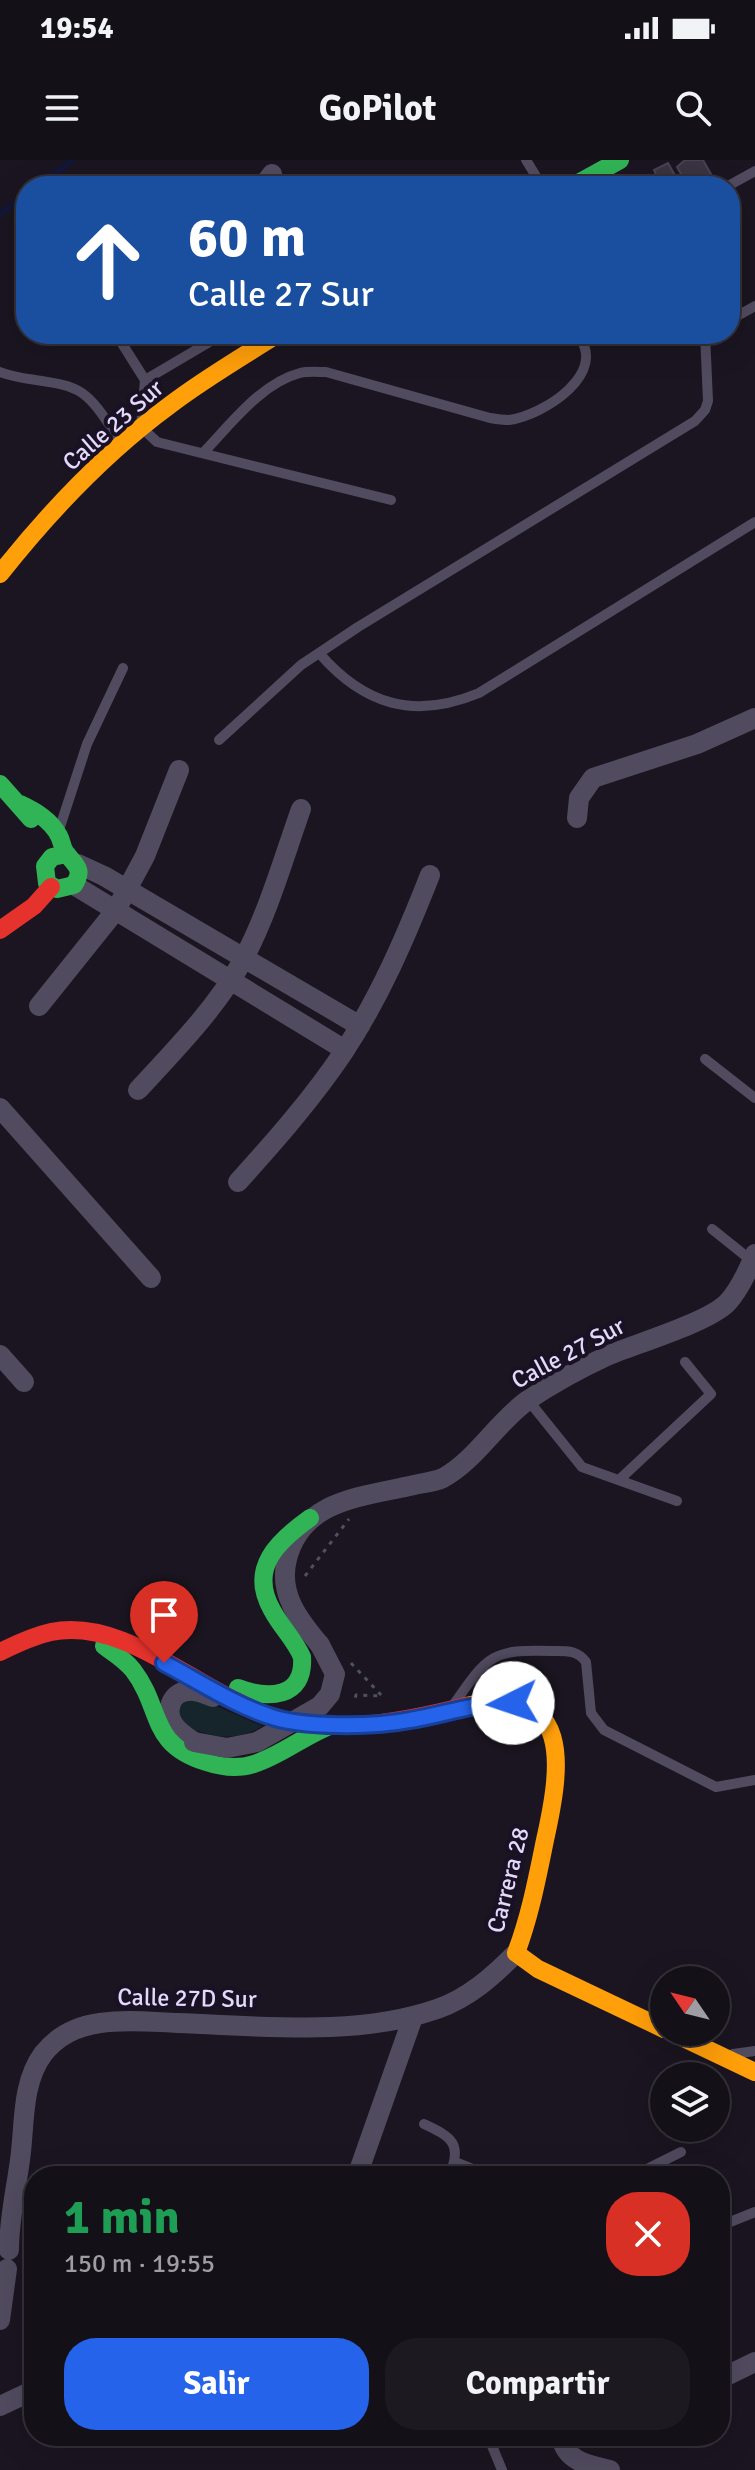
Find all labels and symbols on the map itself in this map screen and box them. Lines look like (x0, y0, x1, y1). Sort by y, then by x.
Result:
street label: Calle 23 Sur (56, 373, 170, 477)
street label: Calle 27 Sur (506, 1311, 630, 1395)
pin (130, 1581, 198, 1663)
position arrow (471, 1661, 555, 1745)
street label: Carrera 28 (480, 1824, 536, 1936)
north arrow (650, 1966, 730, 2046)
street label: Calle 27D Sur (117, 1982, 257, 2014)

